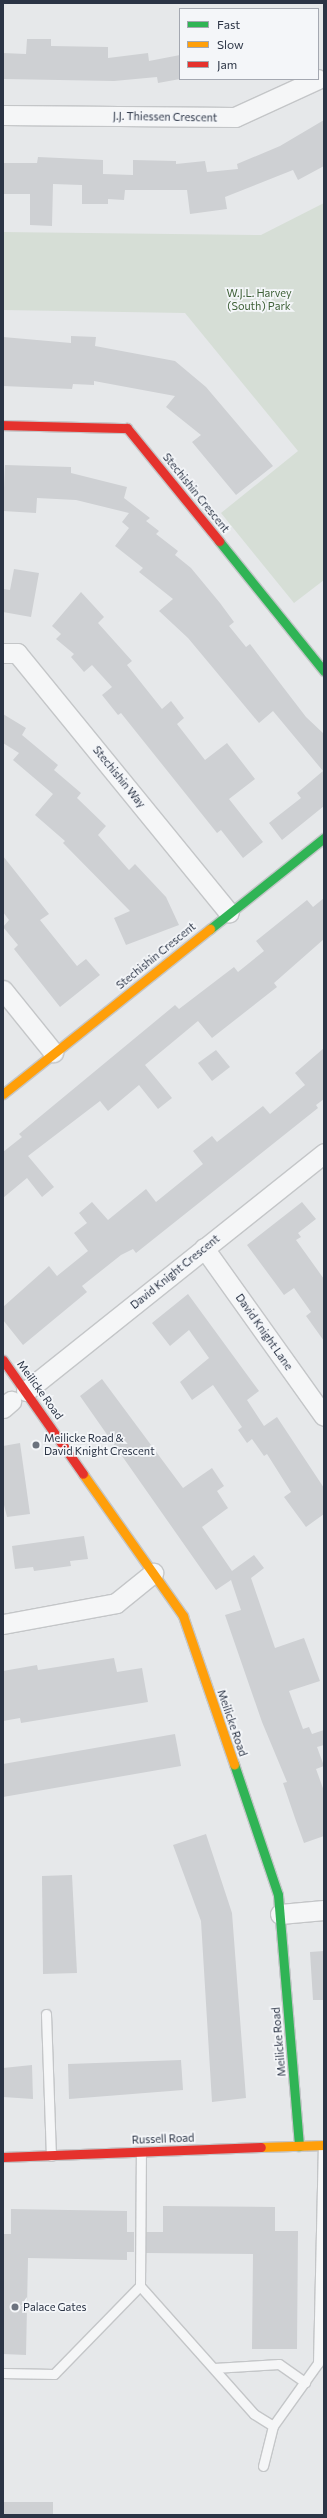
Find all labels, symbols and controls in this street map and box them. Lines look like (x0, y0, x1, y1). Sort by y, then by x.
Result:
legend (179, 8, 319, 80)
text: Fast (217, 17, 240, 31)
text: Slow (217, 37, 244, 51)
text: Jam (217, 57, 237, 71)
street label: J.J. Thiessen Crescent (113, 109, 217, 125)
park label: W.J.L. Harvey (South) Park (226, 287, 292, 313)
street label: Stechishin Crescent (160, 451, 232, 535)
street label: Stechishin Way (90, 743, 148, 811)
street label: Stechishin Crescent (114, 920, 198, 992)
street label: David Knight Crescent (128, 1232, 222, 1312)
street label: David Knight Lane (233, 1291, 295, 1373)
street label: Meilicke Road (14, 1358, 66, 1422)
place label: Meilicke Road & David Knight Crescent (44, 1432, 155, 1458)
marker: Meilicke Road & David Knight Crescent (31, 1440, 41, 1450)
street label: Meilicke Road (214, 1688, 250, 1758)
street label: Meilicke Road (269, 2007, 289, 2077)
street label: Russell Road (131, 2131, 195, 2147)
place label: Palace Gates (23, 2300, 87, 2314)
marker: Palace Gates (10, 2302, 20, 2312)

